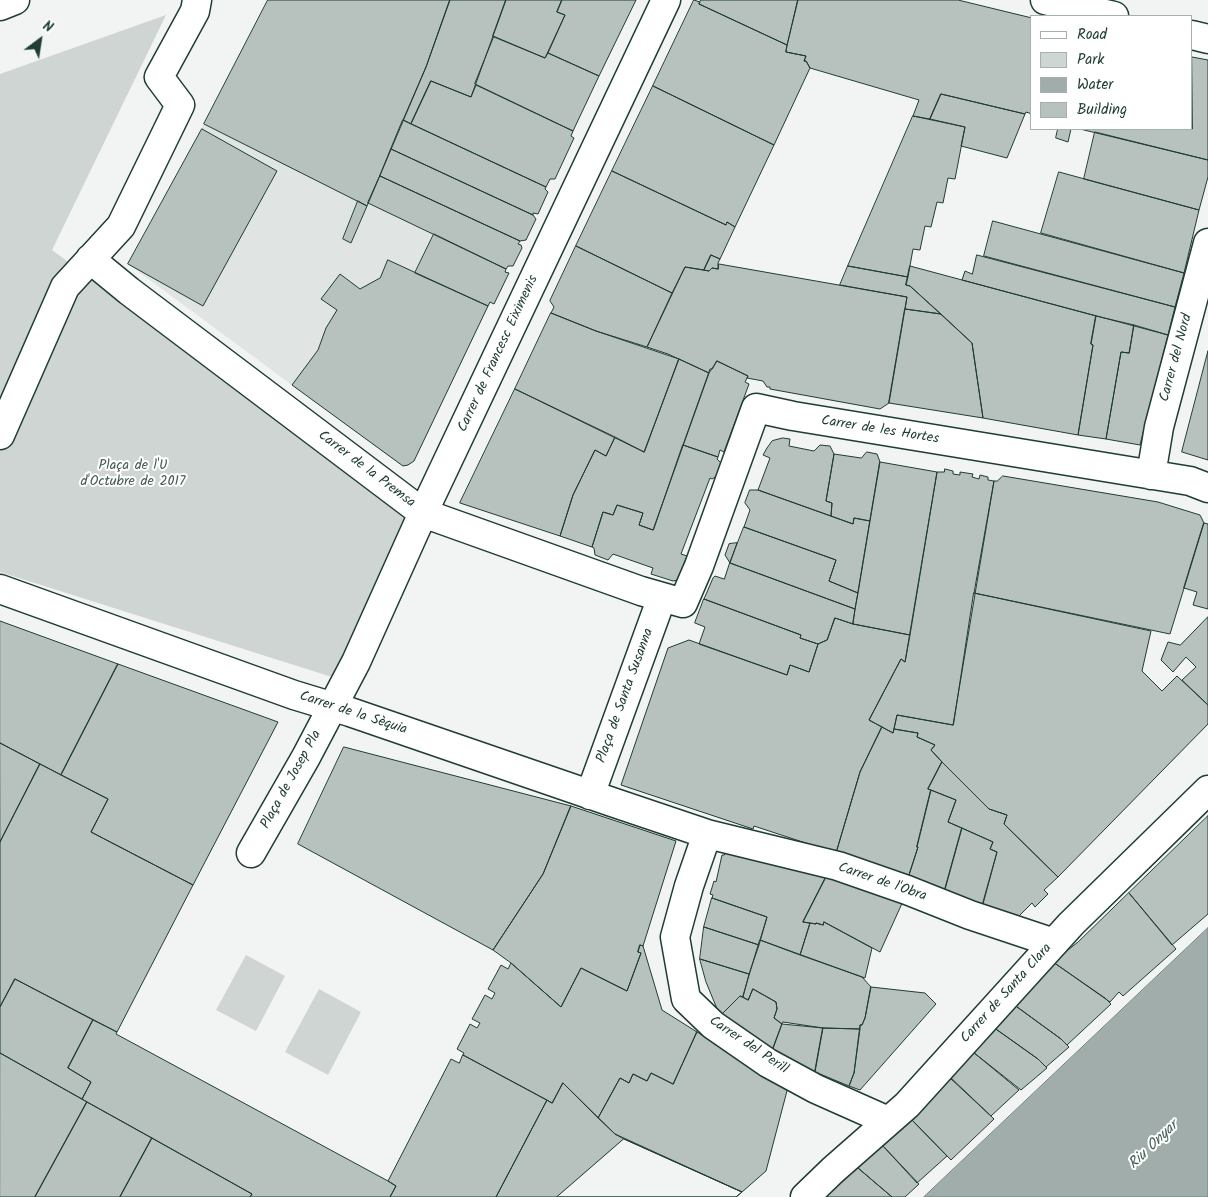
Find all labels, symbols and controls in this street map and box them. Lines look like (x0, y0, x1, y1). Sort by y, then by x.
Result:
north arrow (15, 15, 65, 65)
text: N (38, 15, 57, 39)
legend (1030, 15, 1193, 130)
text: Road (1077, 23, 1107, 47)
text: Park (1077, 48, 1104, 72)
text: Water (1077, 73, 1113, 97)
text: Building (1077, 98, 1127, 122)
street label: Carrer de Francesc Eiximenis (455, 273, 543, 435)
street label: Carrer del Nord (1157, 312, 1197, 404)
street label: Carrer de les Hortes (820, 413, 940, 449)
street label: Carrer de la Premsa (314, 428, 418, 512)
park label: Plaça de l'U d'Octubre de 2017 (81, 459, 185, 492)
street label: Plaça de Santa Susanna (594, 626, 658, 766)
street label: Carrer de la Sèquia (297, 689, 409, 739)
street label: Plaça de Josep Pla (258, 728, 326, 832)
street label: Carrer de l'Obra (836, 860, 928, 906)
street label: Carrer de Santa Clara (958, 941, 1056, 1047)
street label: Carrer del Perill (705, 1013, 791, 1079)
water label: Riu Onyar (1126, 1118, 1182, 1174)

